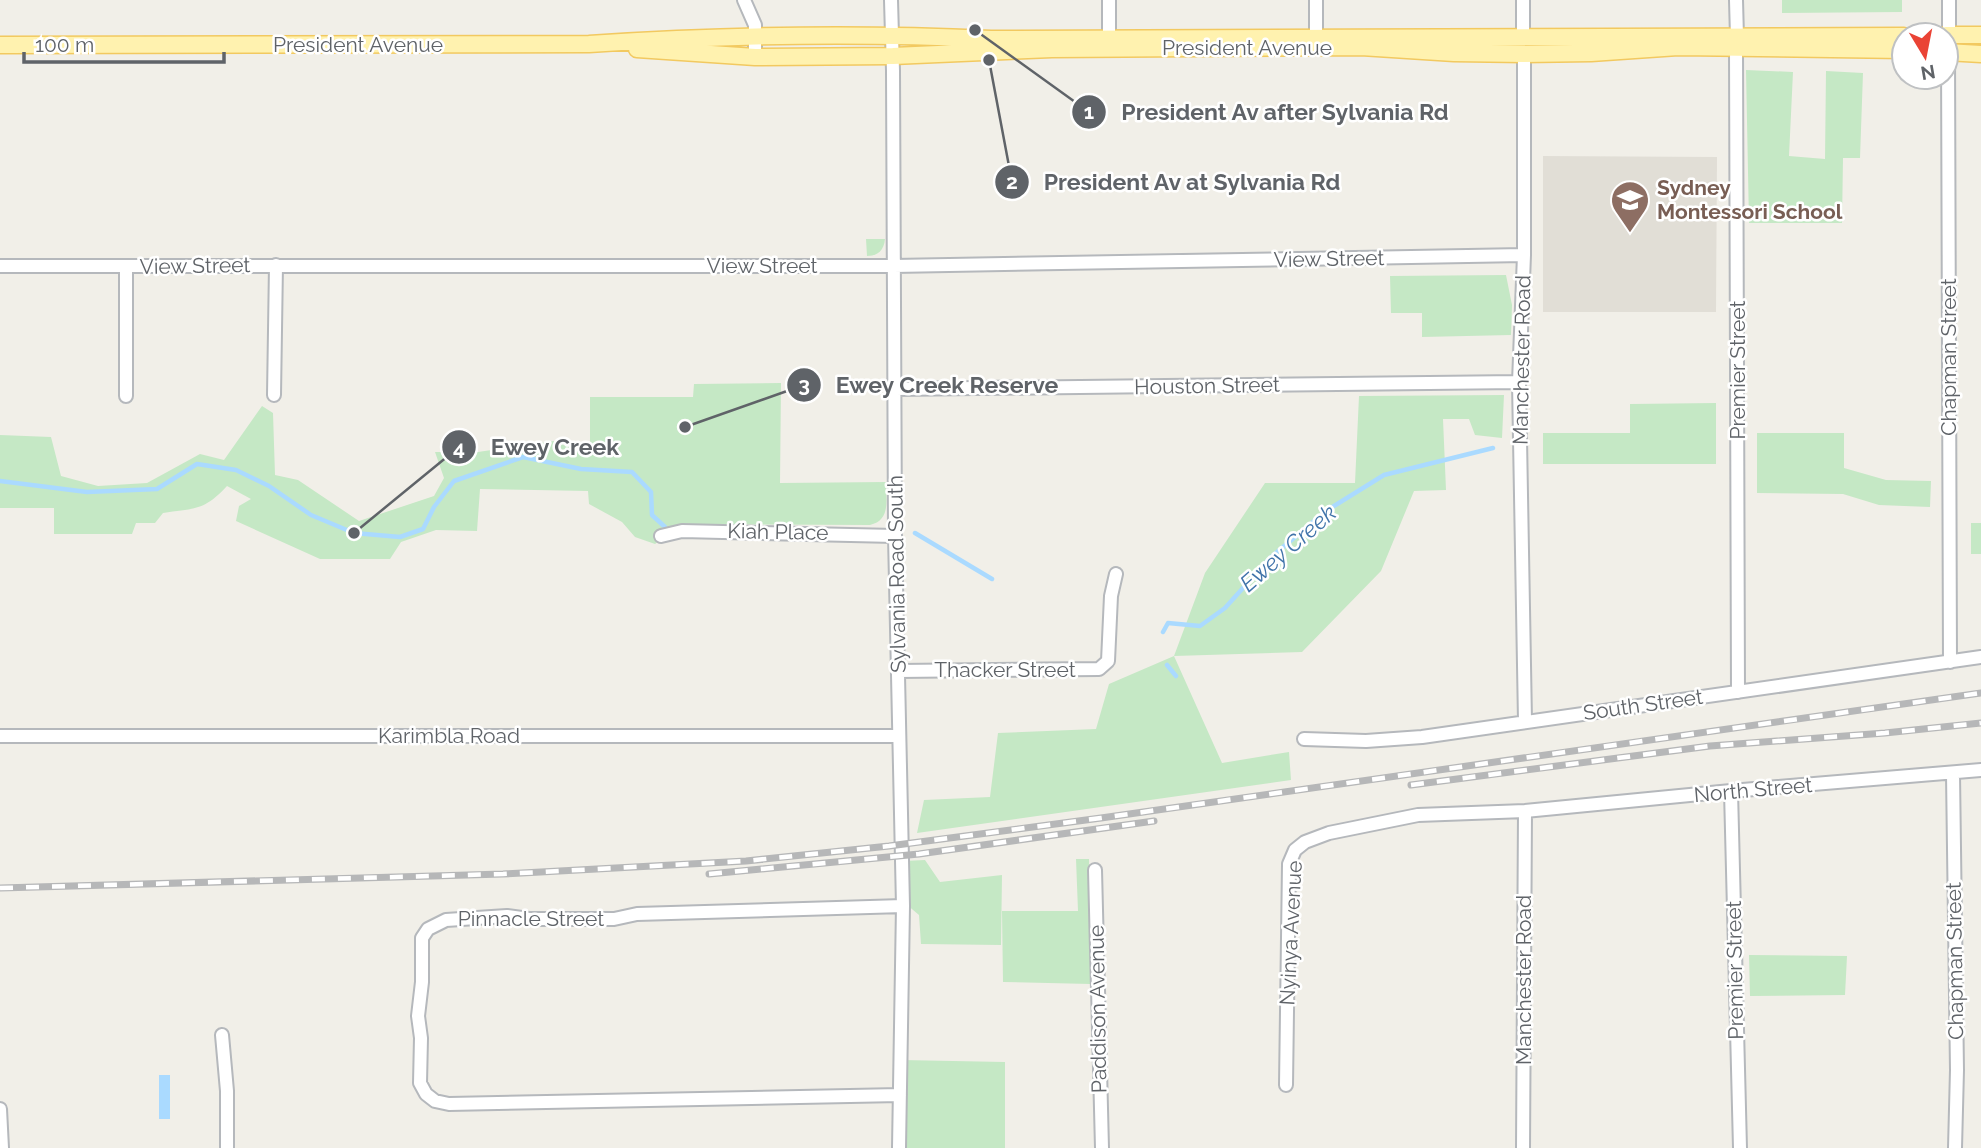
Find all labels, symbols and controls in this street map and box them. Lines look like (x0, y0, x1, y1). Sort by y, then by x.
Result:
scale bar (24, 21, 224, 65)
north arrow (1890, 21, 1960, 91)
text: 100 m (35, 32, 94, 57)
street label: President Avenue (273, 32, 443, 57)
street label: President Avenue (1162, 35, 1332, 60)
text: N (1919, 61, 1937, 85)
callout: President Av after Sylvania Rd (1072, 90, 1464, 134)
text: President Av after Sylvania Rd (1121, 98, 1449, 125)
text: 1 (1084, 99, 1094, 124)
callout: President Av at Sylvania Rd (994, 160, 1355, 204)
text: President Av at Sylvania Rd (1044, 168, 1340, 195)
text: 2 (1006, 169, 1018, 194)
place label: Sydney Montessori School (1657, 175, 1843, 224)
school or university icon: Sydney Montessori School (1609, 179, 1651, 234)
street label: View Street (1273, 245, 1385, 272)
street label: View Street (139, 252, 251, 279)
street label: View Street (707, 253, 817, 278)
street label: Manchester Road (1508, 275, 1535, 445)
street label: Chapman Street (1936, 278, 1961, 436)
street label: Premier Street (1725, 300, 1750, 440)
callout: Ewey Creek Reserve (787, 363, 1073, 407)
text: Ewey Creek Reserve (836, 371, 1059, 398)
text: 3 (798, 372, 810, 397)
street label: Houston Street (1134, 372, 1280, 399)
callout: Ewey Creek (441, 425, 633, 469)
text: Ewey Creek (491, 433, 619, 460)
text: 4 (453, 435, 465, 460)
street label: Sylvania Road South (882, 475, 911, 673)
water label: Ewey Creek (1234, 499, 1341, 597)
street label: Kiah Place (727, 518, 829, 545)
street label: Thacker Street (934, 657, 1076, 682)
street label: South Street (1581, 684, 1704, 725)
street label: Karimbla Road (378, 723, 520, 748)
street label: North Street (1693, 772, 1813, 807)
street label: Nyinya Avenue (1274, 860, 1307, 1006)
street label: Chapman Street (1941, 882, 1968, 1040)
street label: Manchester Road (1511, 895, 1536, 1065)
street label: Premier Street (1721, 900, 1748, 1040)
street label: Pinnacle Street (458, 906, 604, 931)
street label: Paddison Avenue (1084, 925, 1111, 1093)

